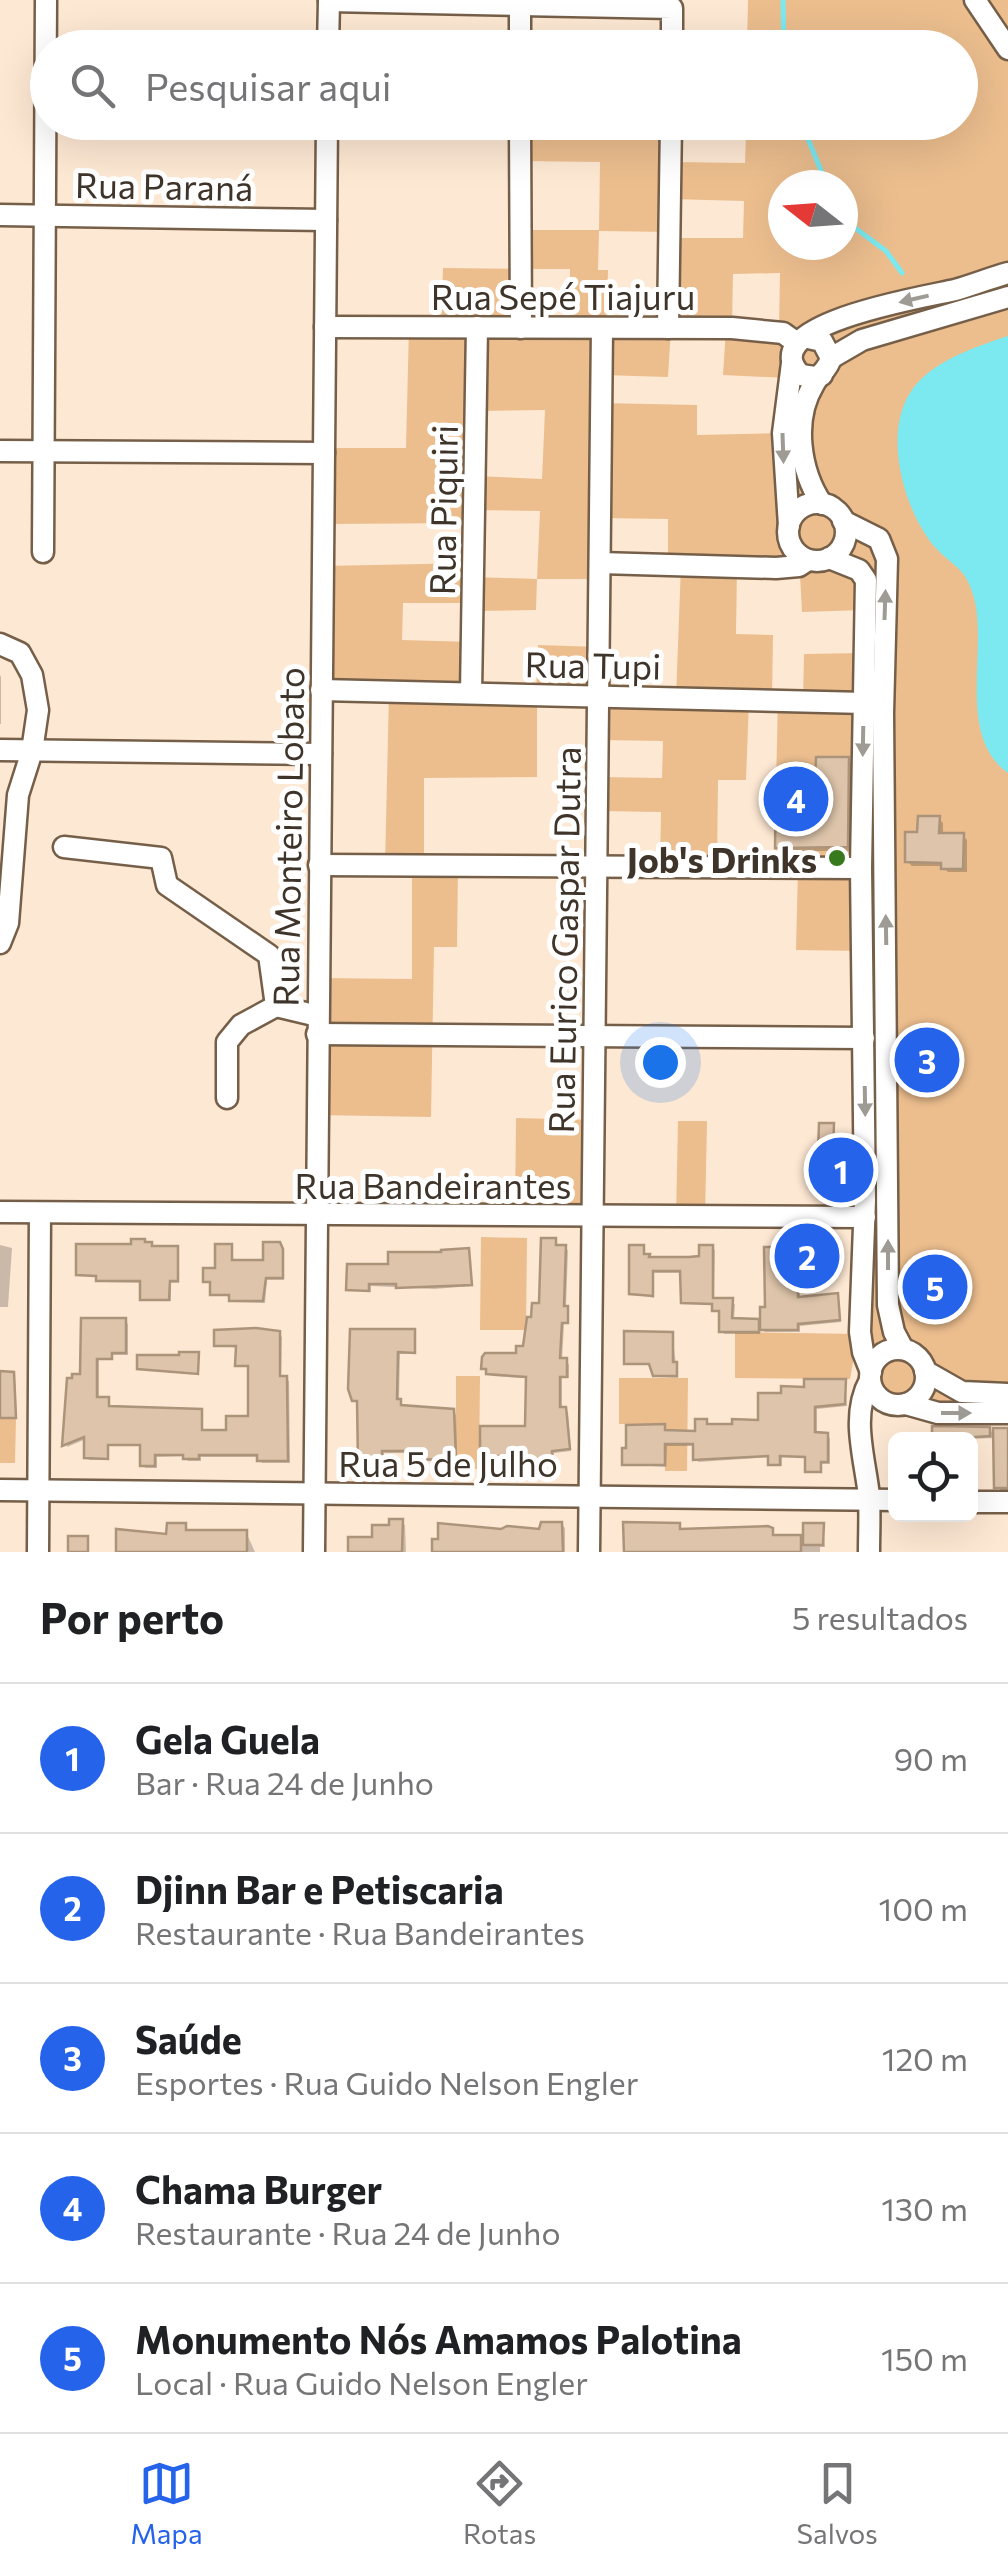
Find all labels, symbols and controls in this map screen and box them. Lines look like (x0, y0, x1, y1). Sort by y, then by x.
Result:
search box (30, 30, 978, 140)
icon: search (65, 58, 120, 113)
text: Pesquisar aqui (145, 62, 391, 109)
street label: Rua Paraná (75, 162, 253, 208)
north arrow (768, 170, 858, 260)
street label: Rua Sepé Tiajuru (431, 274, 695, 317)
one-way arrow (898, 292, 929, 307)
street label: Rua Piquiri (419, 424, 465, 596)
one-way arrow (776, 432, 792, 464)
one-way arrow (878, 588, 894, 620)
street label: Rua Tupi (524, 641, 662, 687)
street label: Rua Monteiro Lobato (263, 667, 311, 1007)
one-way arrow (854, 725, 870, 757)
street label: Rua Eurico Gaspar Dutra (538, 746, 588, 1134)
pin: 4 (764, 762, 828, 836)
place label: Job's Drinks (627, 837, 817, 880)
marker: Job's Drinks (826, 847, 848, 869)
one-way arrow (877, 913, 893, 945)
pin: 3 (894, 1022, 960, 1098)
your location (635, 1037, 686, 1088)
one-way arrow (858, 1085, 874, 1117)
pin: 1 (808, 1132, 874, 1208)
street label: Rua Bandeirantes (295, 1163, 571, 1206)
pin: 2 (774, 1218, 840, 1294)
one-way arrow (880, 1238, 896, 1270)
pin: 5 (902, 1250, 968, 1324)
one-way arrow (941, 1405, 973, 1421)
map controls (888, 1432, 978, 1522)
button: locate (888, 1432, 978, 1522)
street label: Rua 5 de Julho (338, 1441, 558, 1484)
text: Por perto (40, 1591, 224, 1643)
text: 5 resultados (792, 1597, 968, 1637)
text: Gela Guela (135, 1715, 320, 1762)
text: 1 (65, 1738, 80, 1778)
text: 90 m (894, 1738, 968, 1778)
text: Bar · Rua 24 de Junho (135, 1762, 434, 1802)
text: Djinn Bar e Petiscaria (135, 1865, 504, 1912)
text: 2 (63, 1888, 82, 1928)
text: 100 m (879, 1888, 968, 1928)
text: Restaurante · Rua Bandeirantes (135, 1912, 585, 1952)
text: Saúde (135, 2015, 242, 2062)
text: 3 (63, 2038, 82, 2078)
text: 120 m (882, 2038, 968, 2078)
text: Esportes · Rua Guido Nelson Engler (135, 2062, 638, 2102)
text: Chama Burger (135, 2165, 382, 2212)
text: 4 (63, 2188, 82, 2228)
text: 130 m (881, 2188, 968, 2228)
text: Restaurante · Rua 24 de Junho (135, 2212, 561, 2252)
text: Monumento Nós Amamos Palotina (135, 2315, 742, 2362)
text: 5 (63, 2338, 82, 2378)
text: 150 m (881, 2338, 968, 2378)
text: Local · Rua Guido Nelson Engler (135, 2362, 588, 2402)
tab: Mapa (130, 2456, 203, 2550)
tab: Rotas (463, 2456, 536, 2550)
tab: Salvos (797, 2456, 878, 2550)

